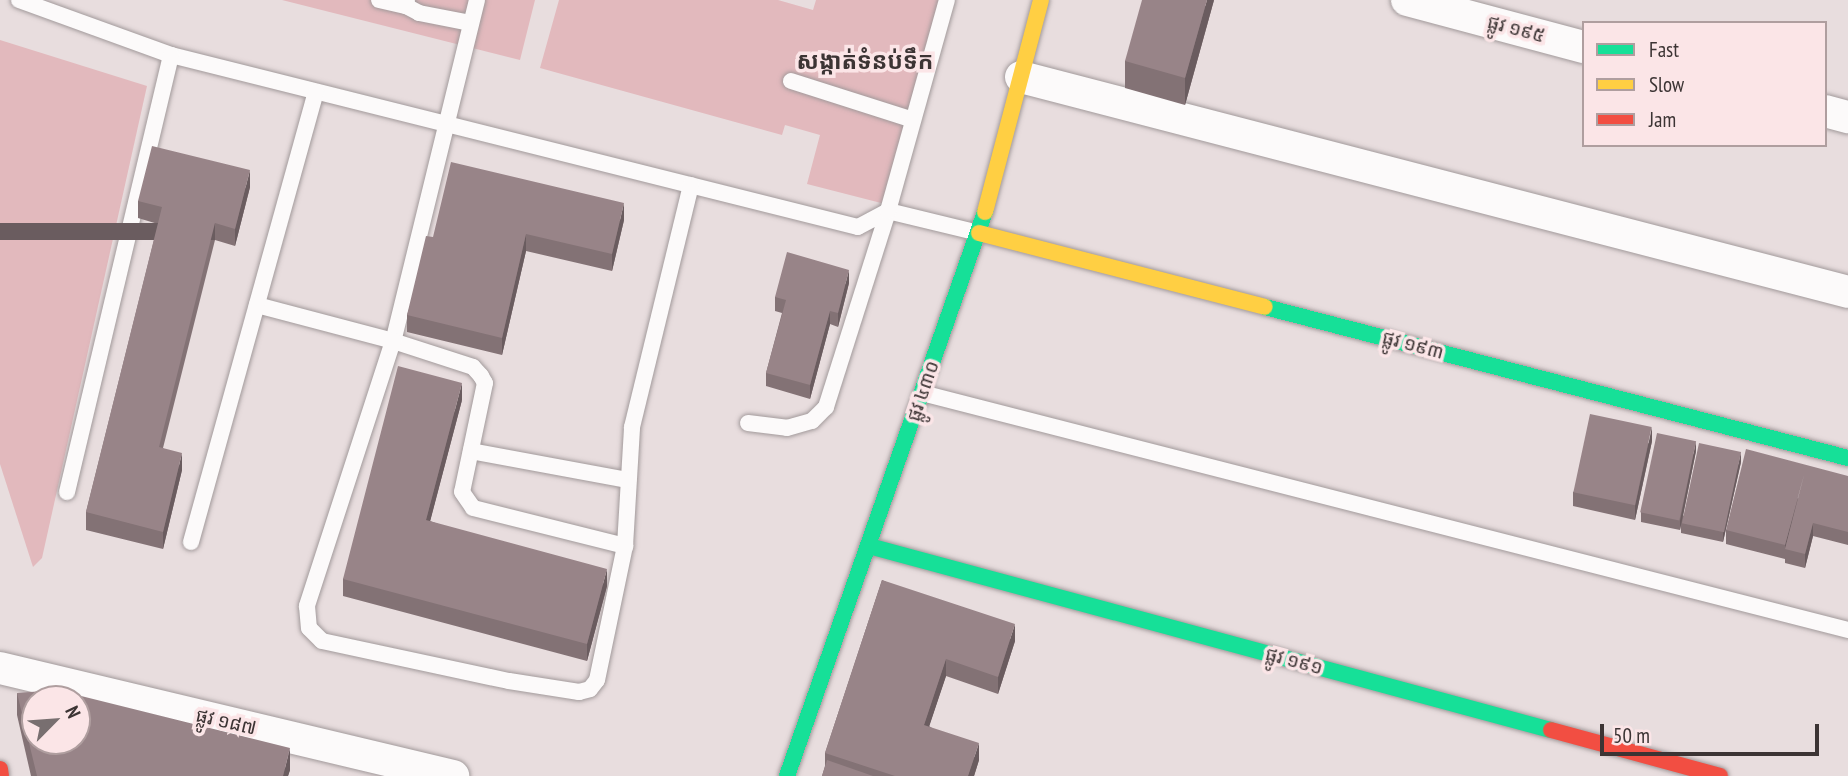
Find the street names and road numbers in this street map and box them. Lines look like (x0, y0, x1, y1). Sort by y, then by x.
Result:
street label: ផ្លូវ ១៩៥ (1485, 10, 1547, 48)
street label: ផ្លូវ ១៩៣ (1380, 326, 1446, 364)
street label: ផ្លូវ ៤៣០ (902, 358, 944, 424)
street label: ផ្លូវ ១៩១ (1263, 642, 1325, 680)
street label: ផ្លូវ ១៨៧ (194, 704, 258, 740)

